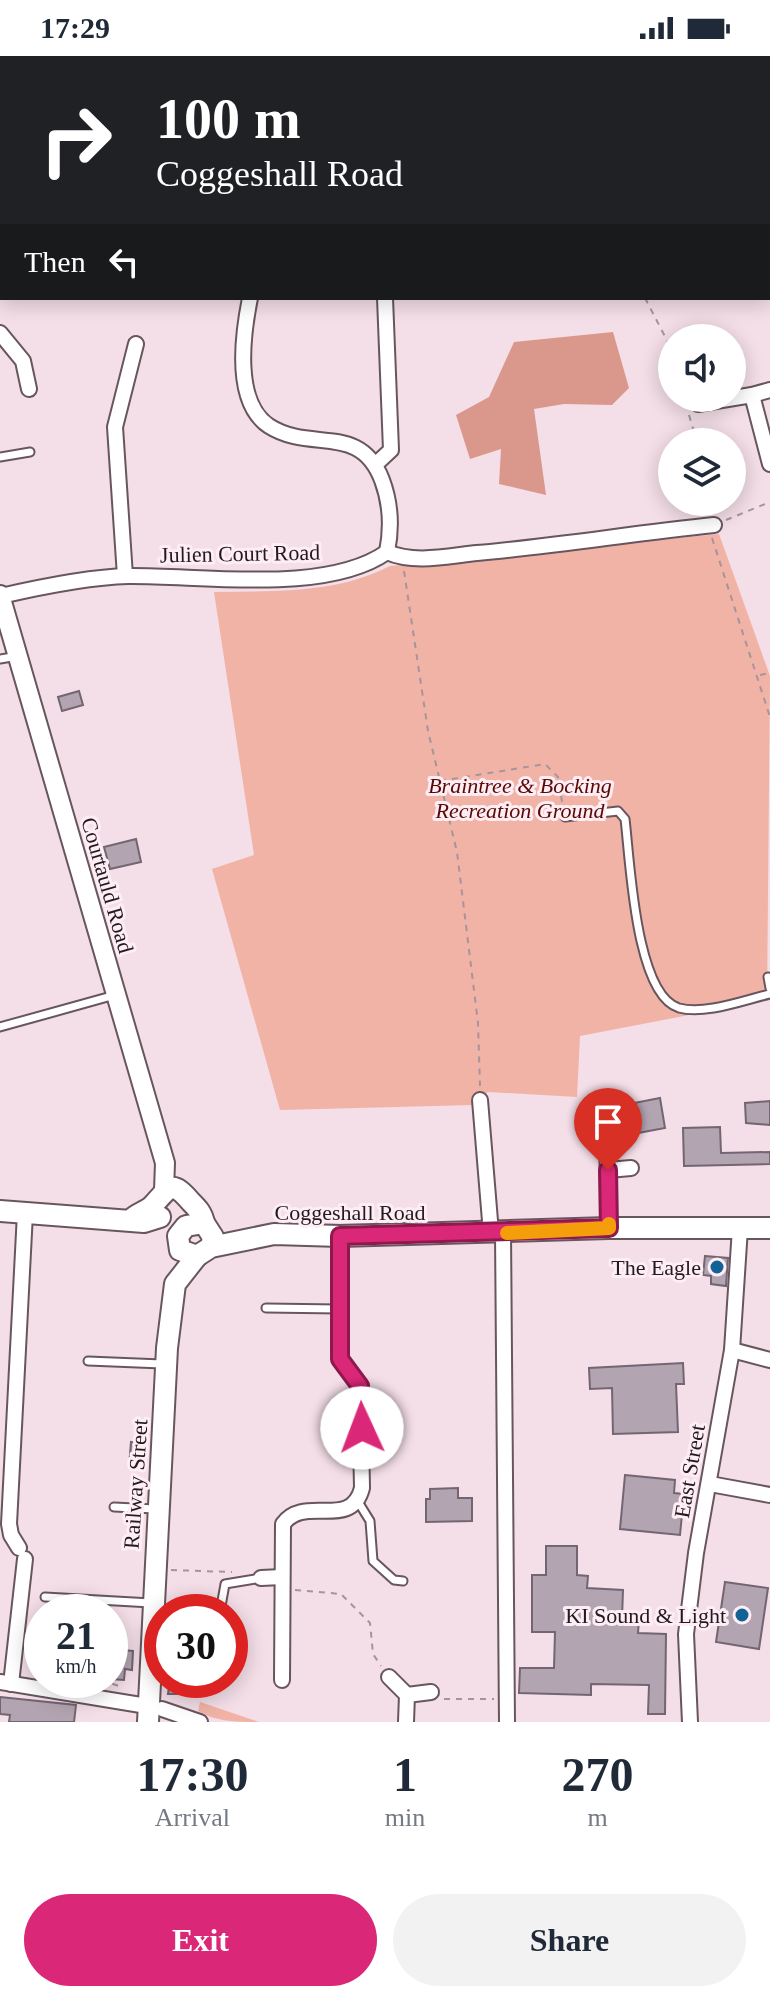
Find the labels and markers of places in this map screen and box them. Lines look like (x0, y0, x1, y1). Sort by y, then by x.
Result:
pin (574, 1088, 642, 1170)
place label: The Eagle (611, 1255, 701, 1280)
marker: The Eagle (708, 1258, 726, 1276)
place label: KI Sound & Light (565, 1603, 726, 1628)
marker: KI Sound & Light (733, 1606, 751, 1624)

